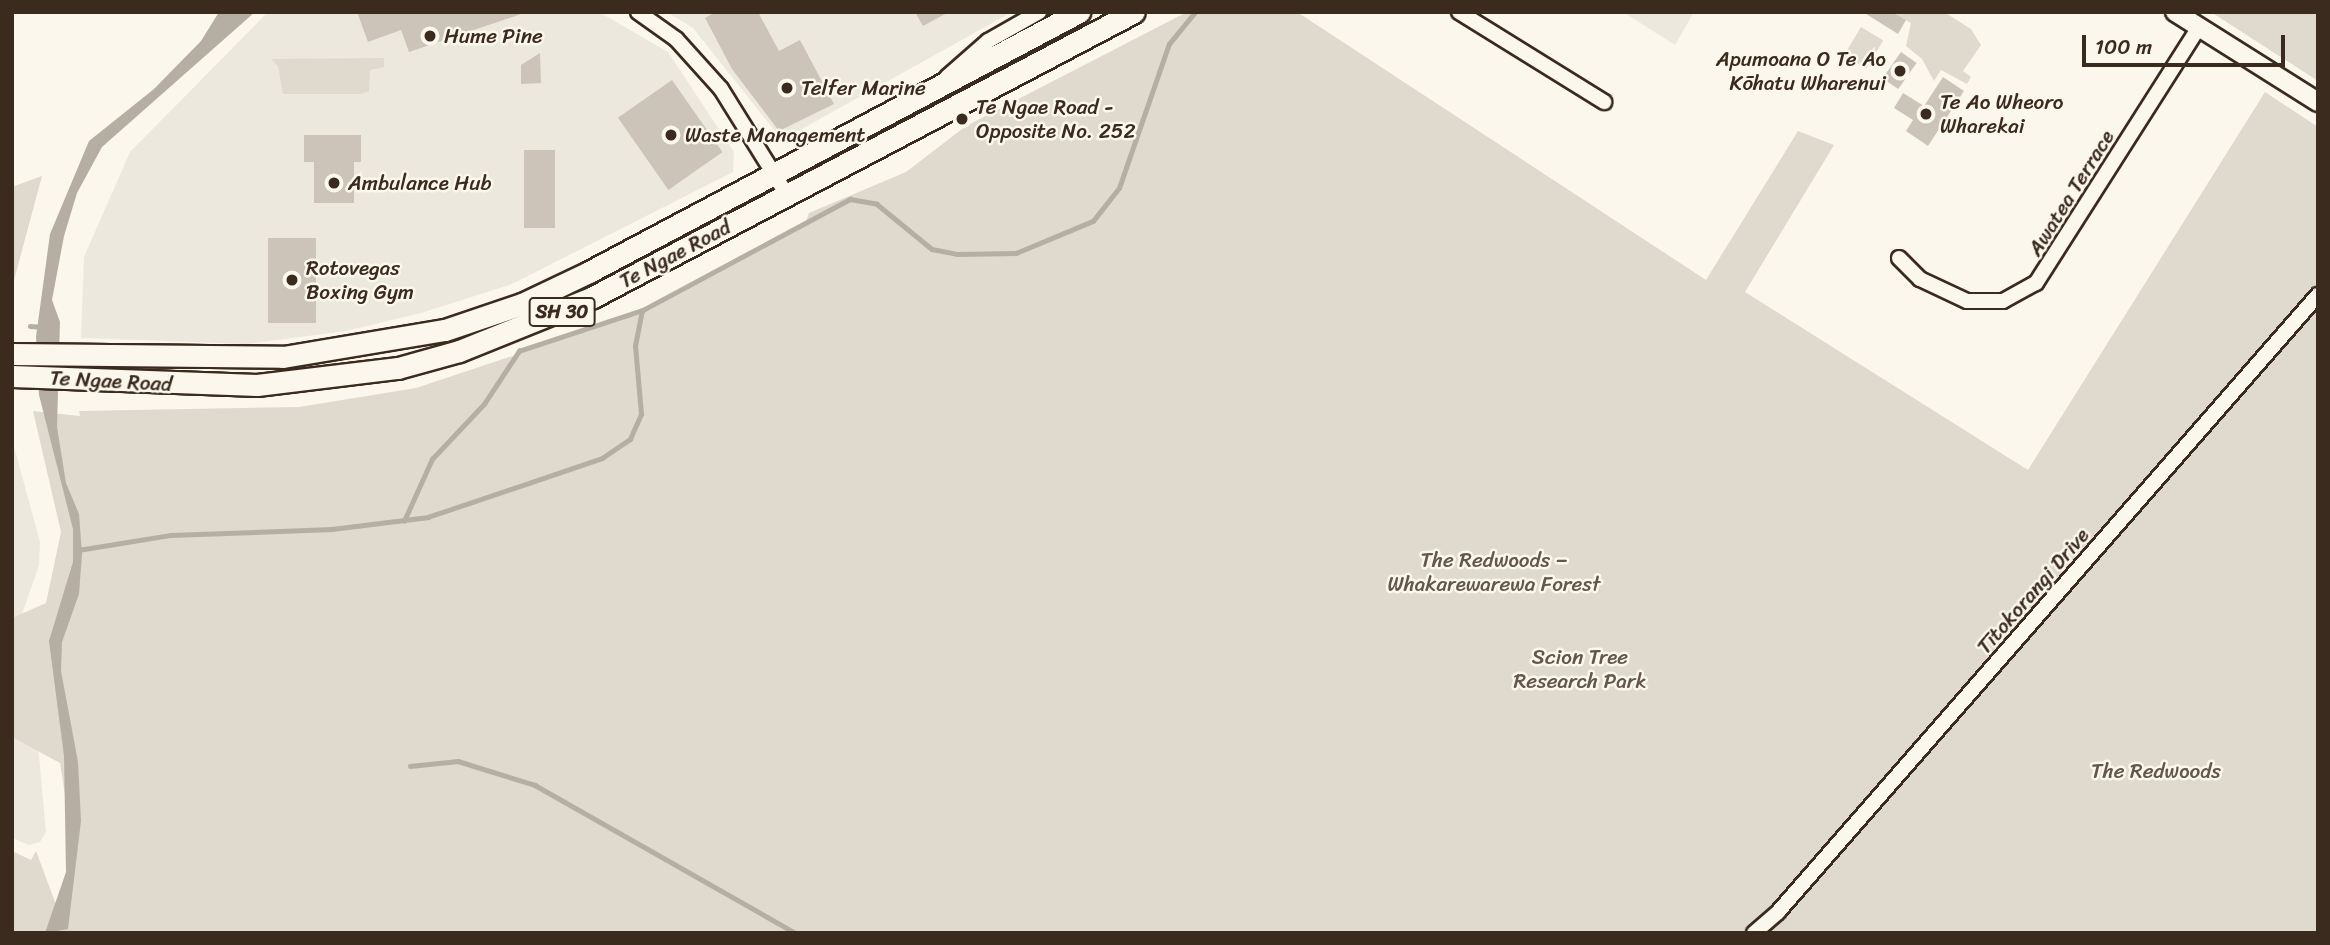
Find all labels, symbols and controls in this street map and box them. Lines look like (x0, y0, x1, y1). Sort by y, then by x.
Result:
scale bar (2085, 21, 2288, 65)
place label: Hume Pine (444, 23, 543, 49)
marker: Hume Pine (422, 28, 438, 44)
text: 100 m (2095, 28, 2152, 66)
place label: Apumoana O Te Ao Kōhatu Wharenui (1716, 46, 1886, 96)
marker: Apumoana O Te Ao Kōhatu Wharenui (1892, 63, 1908, 79)
place label: Telfer Marine (801, 75, 925, 101)
marker: Telfer Marine (779, 80, 795, 96)
place label: Te Ao Wheoro Wharekai (1940, 89, 2064, 139)
place label: Te Ngae Road - Opposite No. 252 (976, 94, 1136, 144)
marker: Te Ao Wheoro Wharekai (1918, 106, 1934, 122)
marker: Te Ngae Road - Opposite No. 252 (954, 111, 970, 127)
place label: Waste Management (685, 122, 865, 148)
street label: Awatea Terrace (2022, 125, 2120, 261)
marker: Waste Management (663, 127, 679, 143)
place label: Ambulance Hub (348, 170, 492, 196)
marker: Ambulance Hub (326, 175, 342, 191)
street label: Te Ngae Road (615, 214, 735, 294)
place label: Rotovegas Boxing Gym (306, 255, 414, 305)
marker: Rotovegas Boxing Gym (284, 272, 300, 288)
road number: SH 30 (527, 296, 597, 328)
street label: Te Ngae Road (49, 365, 173, 397)
street label: Tītokorangi Drive (1971, 523, 2095, 659)
park label: The Redwoods – Whakarewarewa Forest (1388, 547, 1600, 597)
park label: Scion Tree Research Park (1513, 644, 1647, 694)
park label: The Redwoods (2091, 758, 2221, 784)

